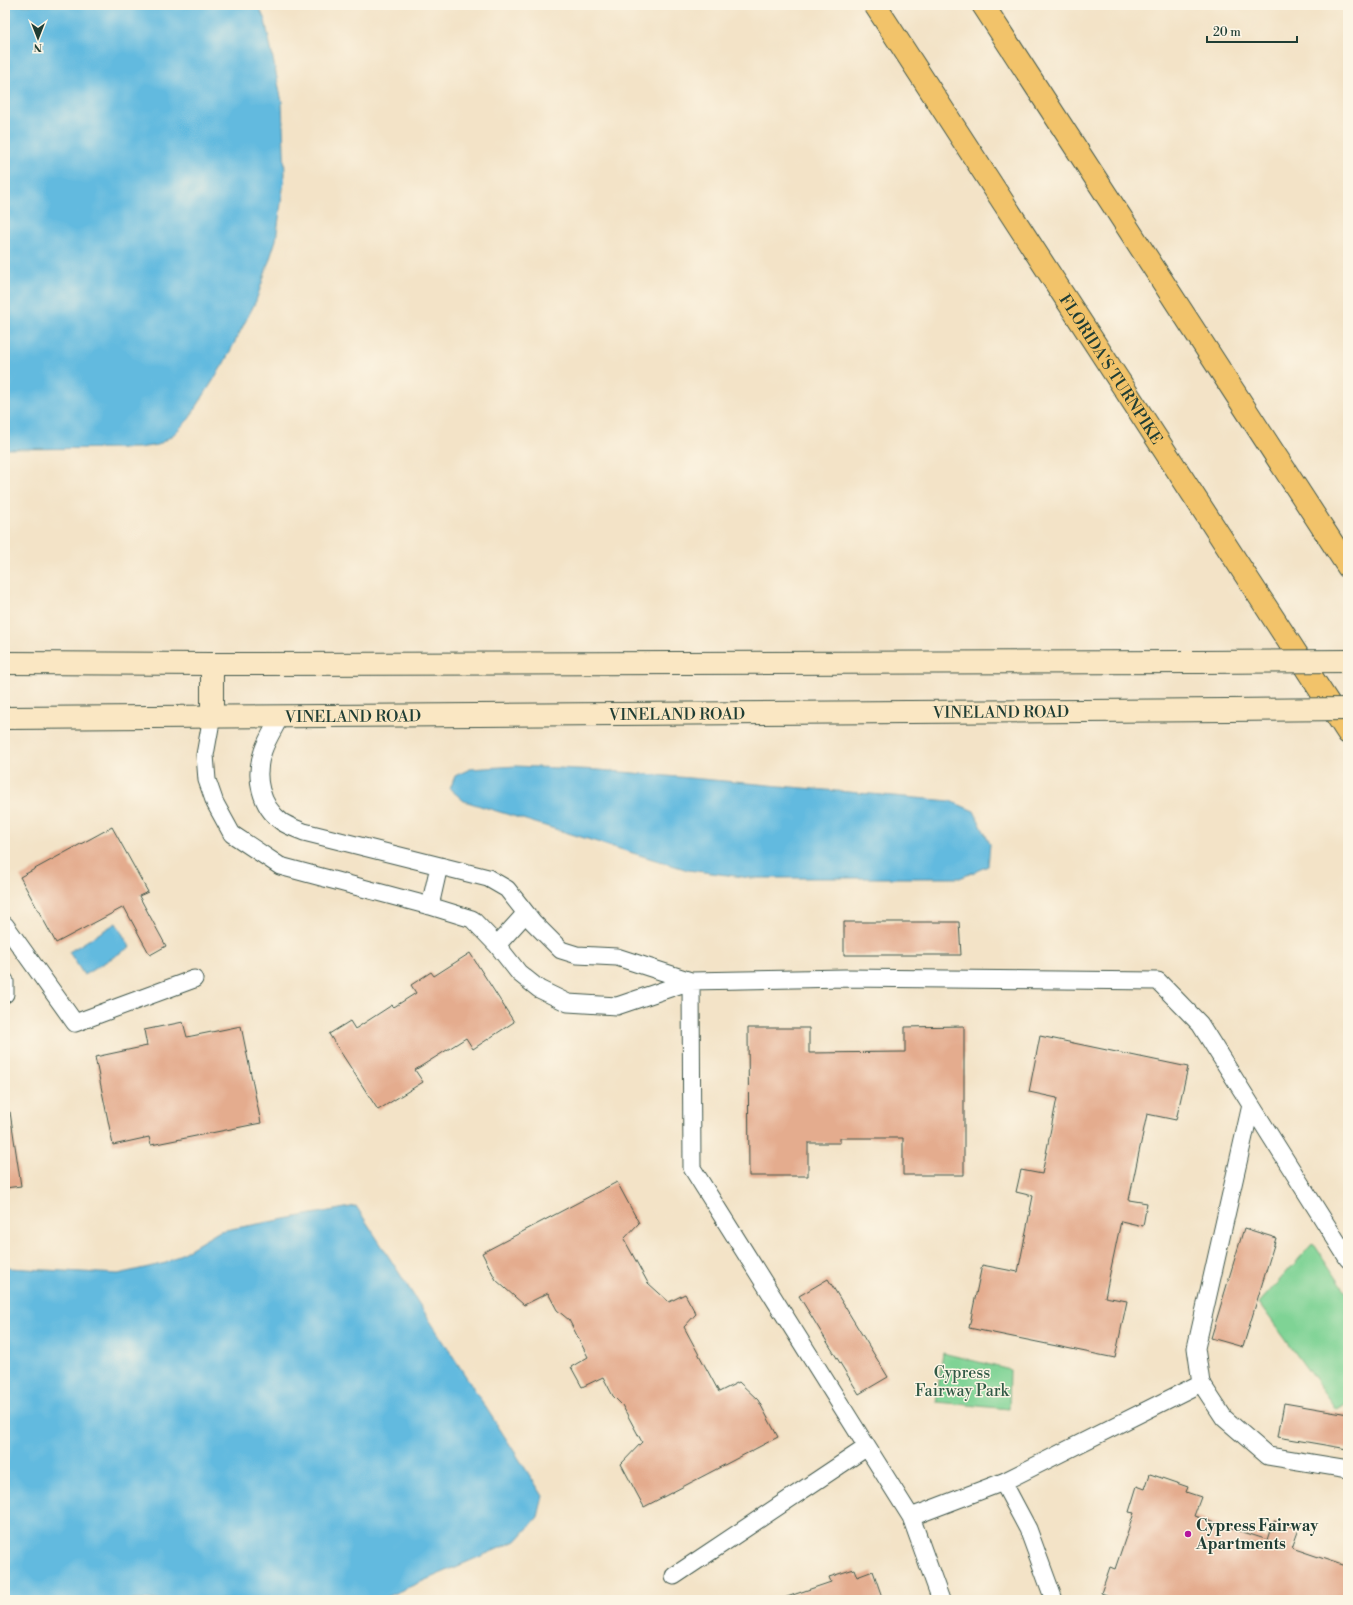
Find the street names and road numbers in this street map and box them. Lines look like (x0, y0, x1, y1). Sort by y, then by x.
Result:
street label: FLORIDA'S TURNPIKE (1055, 291, 1167, 448)
street label: VINELAND ROAD (932, 702, 1069, 723)
street label: VINELAND ROAD (608, 704, 745, 725)
street label: VINELAND ROAD (284, 706, 421, 727)

